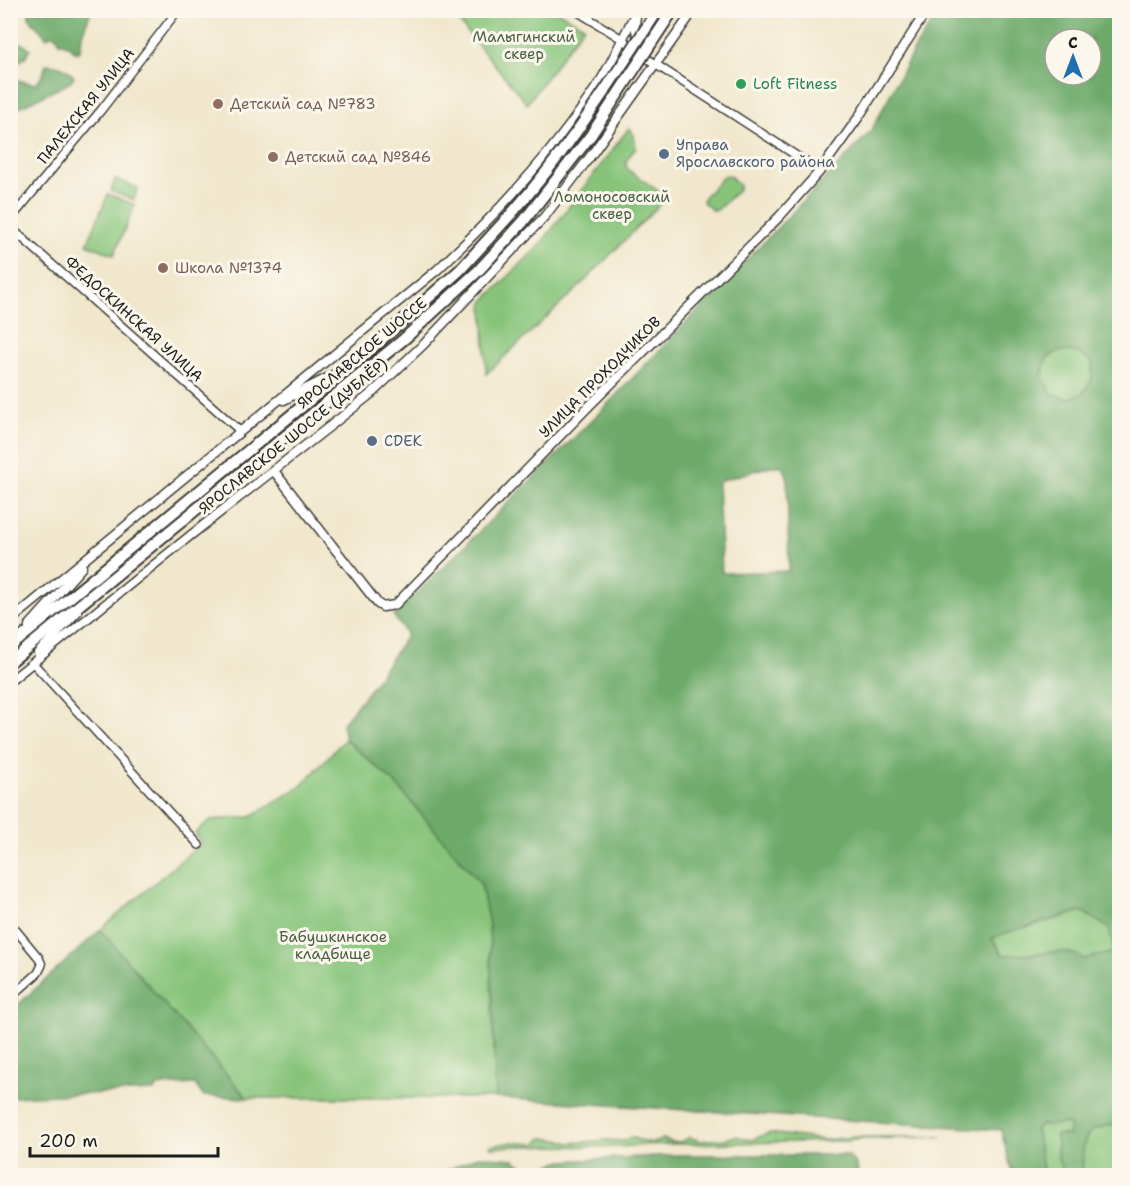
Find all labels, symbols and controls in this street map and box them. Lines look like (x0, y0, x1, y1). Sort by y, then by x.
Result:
park label: Малыгинский сквер (473, 27, 576, 64)
north arrow (1043, 27, 1103, 87)
text: С (1068, 32, 1078, 53)
street label: ПАЛЕХСКАЯ УЛИЦА (33, 44, 139, 168)
place label: Loft Fitness (753, 74, 837, 94)
marker: Loft Fitness (734, 77, 748, 91)
place label: Детский сад №783 (230, 94, 376, 114)
marker: Детский сад №783 (211, 97, 225, 111)
place label: Управа Ярославского района (676, 135, 835, 172)
place label: Детский сад №846 (285, 147, 431, 167)
marker: Управа Ярославского района (657, 147, 671, 161)
marker: Детский сад №846 (266, 150, 280, 164)
park label: Ломоносовский сквер (554, 187, 670, 224)
street label: ФЕДОСКИНСКАЯ УЛИЦА (61, 252, 207, 386)
place label: Школа №1374 (175, 258, 282, 278)
marker: Школа №1374 (156, 261, 170, 275)
street label: ЯРОСЛАВСКОЕ ШОССЕ (293, 293, 431, 413)
street label: УЛИЦА ПРОХОДЧИКОВ (535, 312, 665, 442)
street label: ЯРОСЛАВСКОЕ ШОССЕ (ДУБЛЁР) (194, 354, 392, 518)
place label: CDEK (384, 431, 422, 451)
marker: CDEK (365, 434, 379, 448)
park label: Бабушкинское кладбище (279, 927, 387, 964)
scale bar (30, 1120, 218, 1158)
text: 200 m (39, 1129, 98, 1153)

